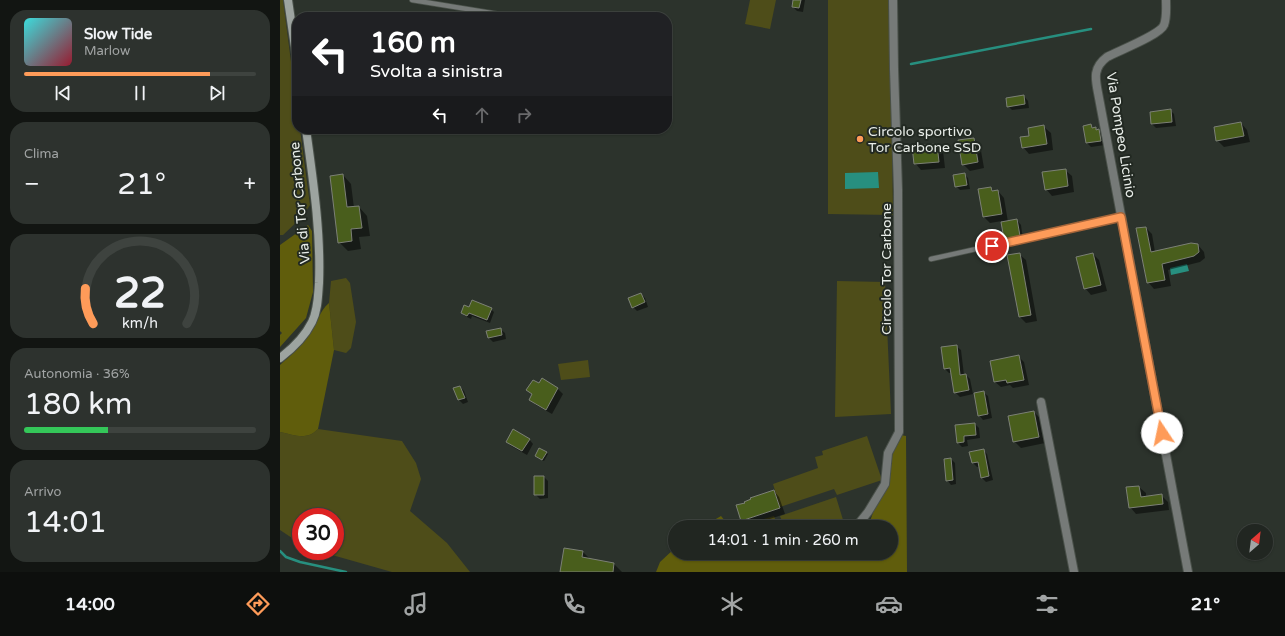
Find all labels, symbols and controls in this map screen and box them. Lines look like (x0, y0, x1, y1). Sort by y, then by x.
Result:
text: Slow Tide (84, 25, 152, 43)
text: 160 m (370, 26, 456, 60)
icon: left (304, 28, 356, 80)
text: Marlow (84, 43, 130, 59)
text: Svolta a sinistra (370, 60, 503, 82)
street label: Via Pompeo Licinio (1103, 71, 1139, 199)
icon: previous (52, 82, 74, 104)
icon: pause (129, 82, 151, 104)
icon: next (206, 82, 228, 104)
icon: left (429, 104, 451, 126)
icon: ahead (471, 104, 493, 126)
icon: right (513, 104, 535, 126)
place label: Circolo sportivo Tor Carbone SSD (868, 123, 981, 156)
marker: Circolo sportivo Tor Carbone SSD (855, 134, 865, 144)
street label: Via di Tor Carbone (286, 141, 314, 265)
text: Clima (24, 146, 59, 162)
text: 21° (117, 166, 166, 203)
text: − (24, 171, 40, 197)
text: + (244, 171, 256, 197)
street label: Circolo Tor Carbone (878, 203, 895, 335)
pin (975, 229, 1009, 263)
icon: arrive (981, 235, 1003, 257)
text: 22 (114, 269, 166, 319)
text: km/h (122, 315, 158, 332)
text: Autonomia · 36% (24, 366, 130, 382)
text: 180 km (24, 386, 132, 423)
position arrow (1141, 412, 1183, 454)
text: Arrivo (24, 484, 62, 500)
text: 14:01 (24, 504, 107, 541)
speed limit sign: 30 (292, 508, 344, 560)
north arrow (1237, 524, 1273, 560)
map controls (1237, 524, 1273, 560)
text: 14:01 · 1 min · 260 m (708, 531, 858, 549)
icon: directions (244, 590, 272, 618)
icon: music (402, 590, 430, 618)
icon: phone (560, 590, 588, 618)
icon: climate (718, 590, 746, 618)
icon: car (875, 590, 903, 618)
icon: filters (1033, 590, 1061, 618)
text: 14:00 (65, 593, 115, 615)
text: 21° (1191, 593, 1220, 615)

